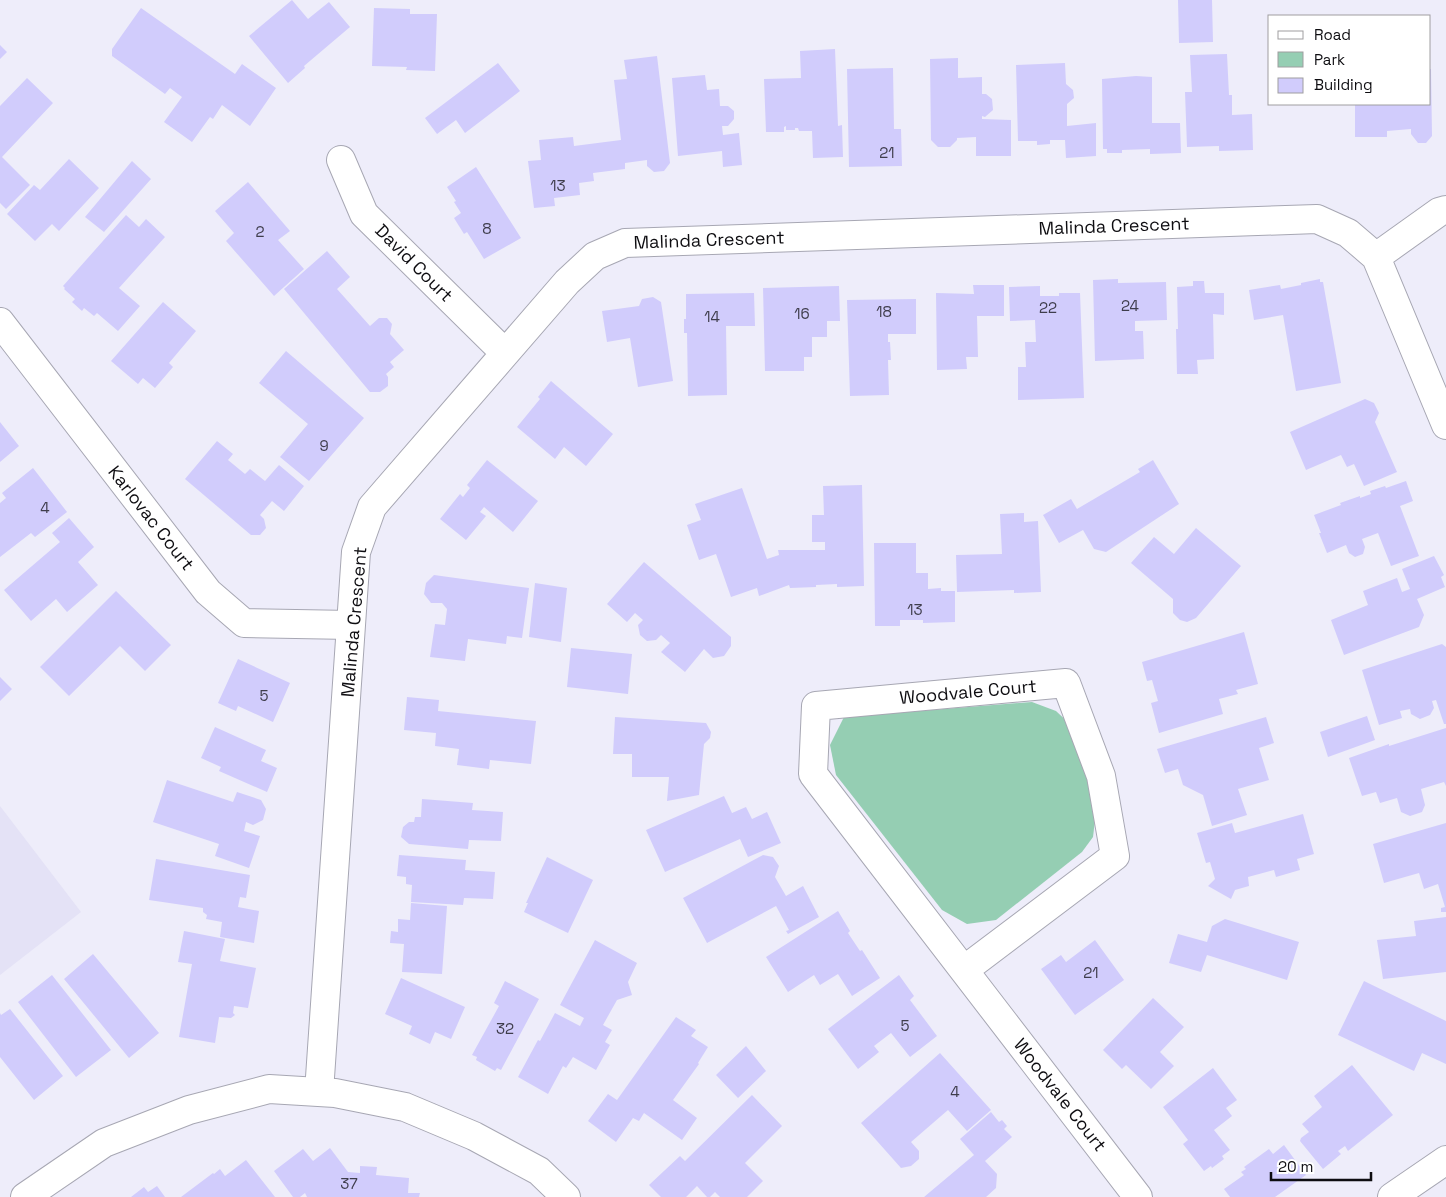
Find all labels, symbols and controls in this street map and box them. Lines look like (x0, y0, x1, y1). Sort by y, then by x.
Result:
legend (1268, 15, 1431, 105)
text: Road (1314, 25, 1351, 44)
text: Park (1314, 50, 1345, 69)
text: Building (1314, 75, 1373, 94)
house number: 21 (879, 143, 895, 162)
house number: 13 (550, 176, 566, 195)
street label: Malinda Crescent (1038, 211, 1190, 240)
street label: David Court (371, 219, 458, 306)
house number: 8 (482, 219, 492, 238)
house number: 2 (255, 222, 265, 241)
street label: Malinda Crescent (633, 225, 785, 254)
house number: 24 (1121, 296, 1139, 315)
house number: 22 (1039, 298, 1057, 317)
house number: 18 (876, 302, 892, 321)
house number: 16 (794, 304, 810, 323)
house number: 14 (704, 307, 720, 326)
house number: 9 (319, 436, 329, 455)
street label: Karlovac Court (103, 461, 200, 575)
house number: 4 (40, 498, 50, 517)
street label: Malinda Crescent (335, 546, 372, 698)
house number: 13 (907, 600, 923, 619)
street label: Woodvale Court (898, 674, 1037, 709)
house number: 5 (260, 686, 269, 705)
house number: 21 (1083, 963, 1099, 982)
house number: 5 (901, 1016, 910, 1035)
house number: 32 (496, 1019, 514, 1038)
street label: Woodvale Court (1009, 1033, 1112, 1156)
house number: 4 (950, 1082, 960, 1101)
scale bar (1271, 1150, 1371, 1182)
text: 20 m (1278, 1157, 1313, 1176)
house number: 37 (340, 1174, 358, 1193)

